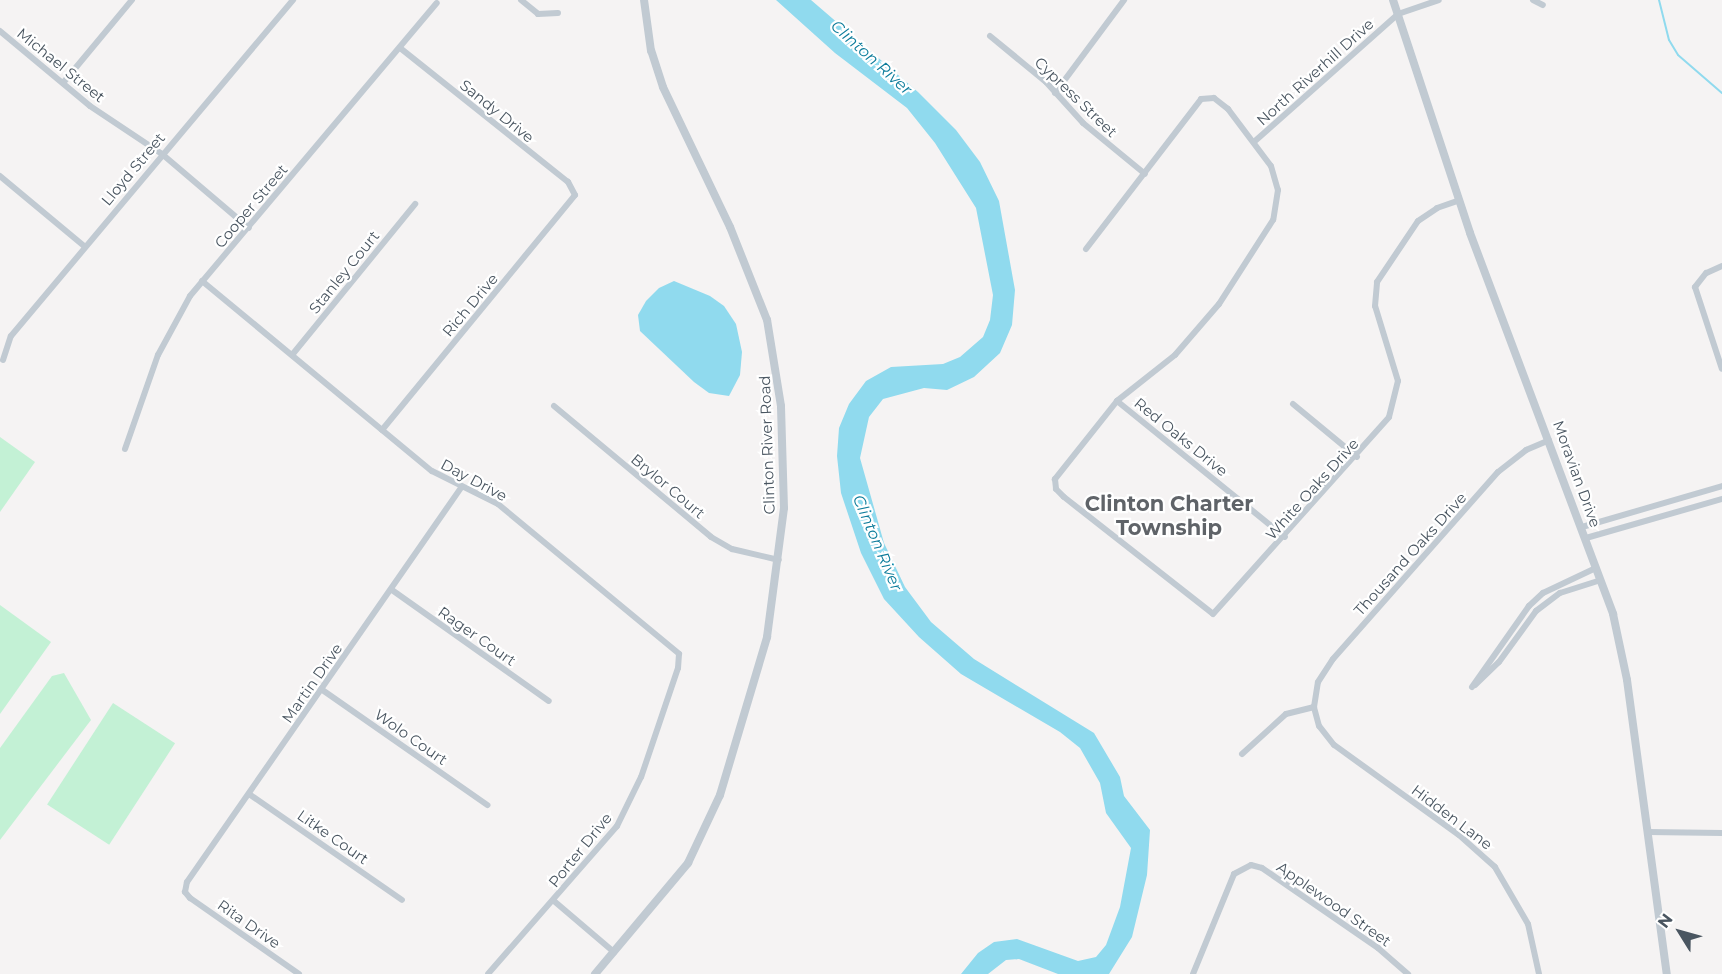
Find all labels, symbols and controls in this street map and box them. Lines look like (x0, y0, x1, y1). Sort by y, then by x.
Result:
street label: North Riverhill Drive (1253, 15, 1377, 129)
water label: Clinton River (826, 17, 916, 99)
street label: Michael Street (13, 24, 109, 106)
street label: Cypress Street (1031, 53, 1121, 141)
street label: Sandy Drive (456, 76, 538, 146)
street label: Lloyd Street (97, 129, 169, 209)
street label: Cooper Street (211, 161, 291, 251)
street label: Stanley Court (305, 227, 383, 317)
street label: Rich Drive (438, 270, 502, 340)
street label: Clinton River Road (756, 375, 778, 515)
street label: Red Oaks Drive (1131, 394, 1231, 480)
street label: Moravian Drive (1549, 418, 1605, 530)
street label: White Oaks Drive (1262, 435, 1362, 543)
street label: Brylor Court (627, 450, 709, 522)
street label: Day Drive (438, 455, 510, 505)
street label: Thousand Oaks Drive (1350, 489, 1470, 619)
district label: Clinton Charter Township (1085, 491, 1253, 541)
water label: Clinton River (848, 492, 906, 594)
street label: Rager Court (435, 603, 519, 669)
street label: Martin Drive (278, 640, 346, 726)
street label: Wolo Court (371, 705, 451, 769)
street label: Hidden Lane (1408, 781, 1496, 853)
street label: Litke Court (294, 806, 372, 868)
street label: Porter Drive (545, 809, 615, 891)
street label: Applewood Street (1273, 858, 1395, 950)
street label: Rita Drive (214, 896, 284, 952)
north arrow (1650, 902, 1710, 962)
text: N (1654, 910, 1677, 932)

